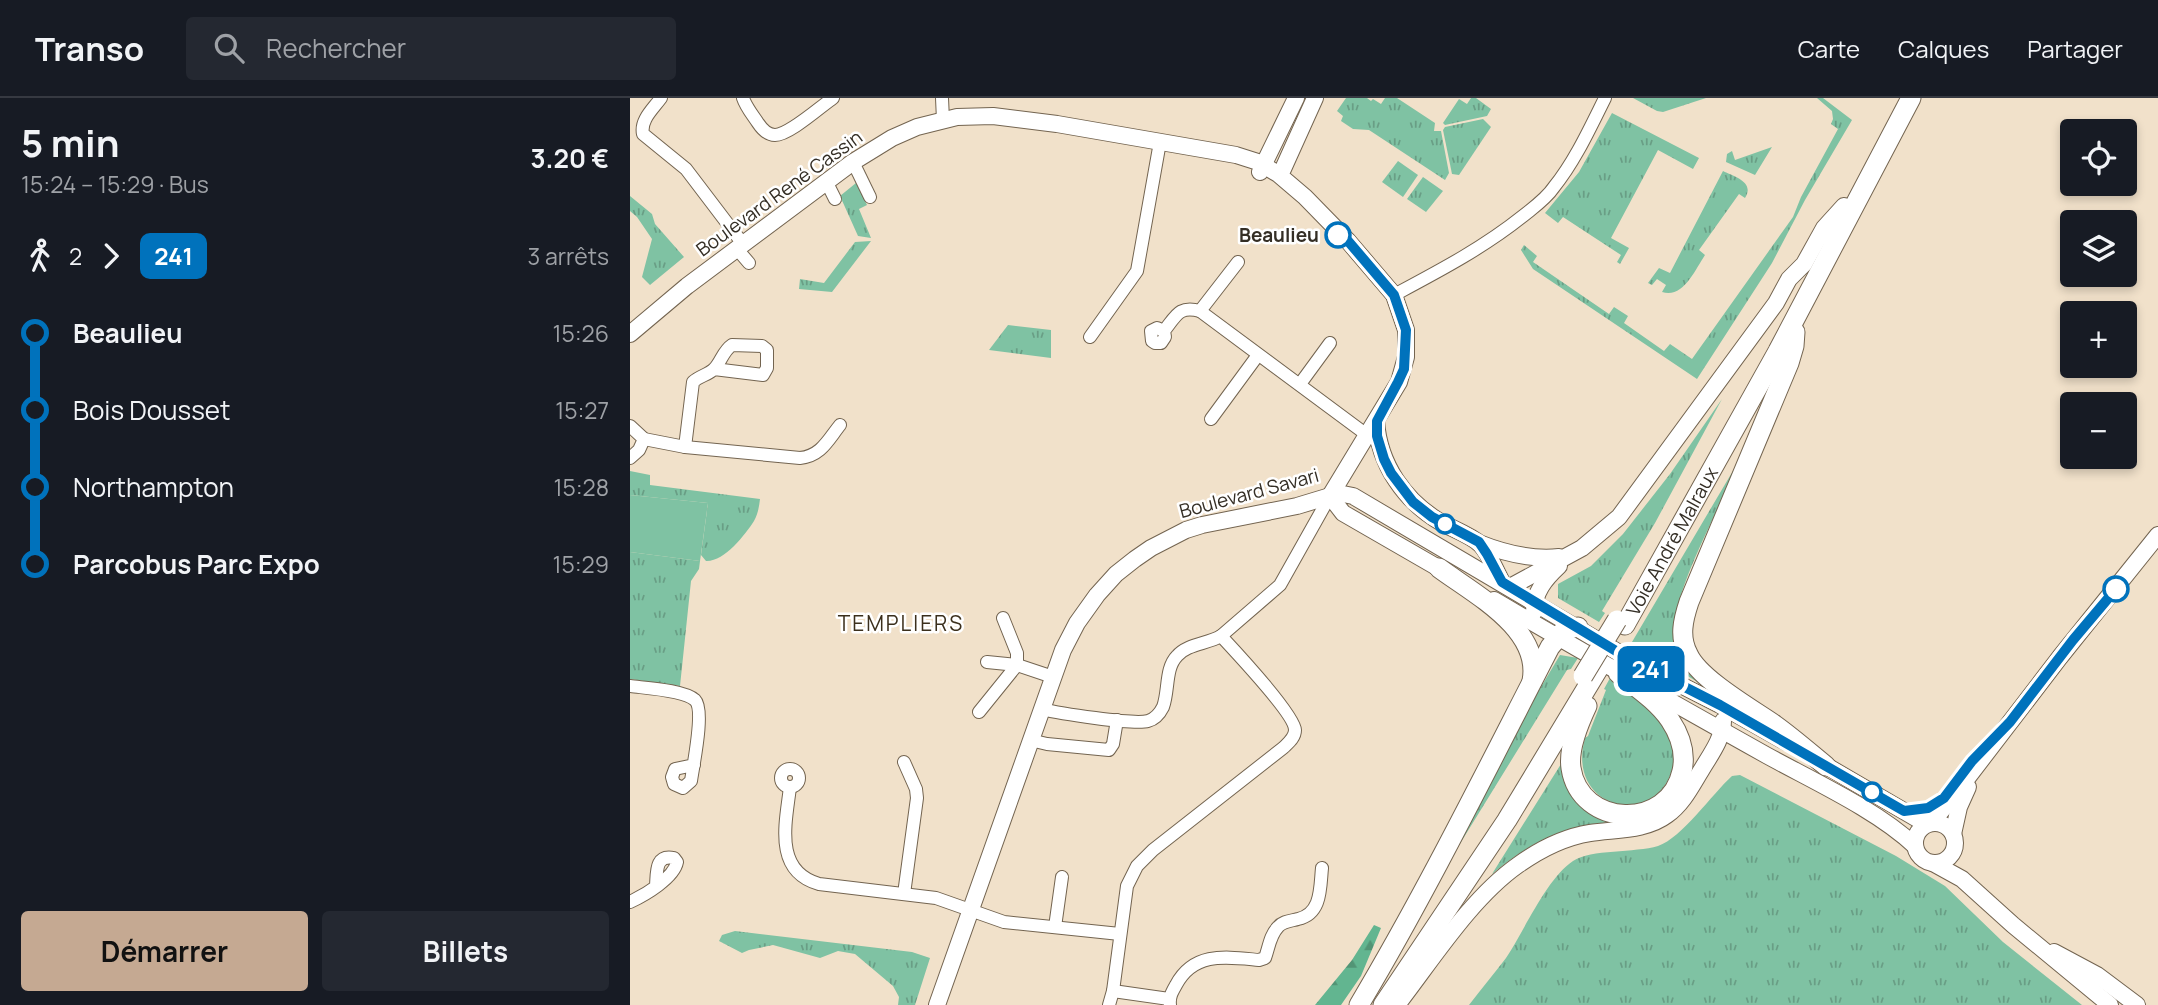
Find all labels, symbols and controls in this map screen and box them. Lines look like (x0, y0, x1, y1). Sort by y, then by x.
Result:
search box (186, 17, 676, 80)
text: Transo (35, 26, 144, 71)
icon: search (210, 29, 248, 67)
text: Rechercher (266, 30, 406, 66)
text: Carte (1798, 32, 1860, 65)
text: Calques (1898, 32, 1989, 65)
text: Partager (2027, 32, 2123, 65)
text: 5 min (21, 116, 119, 168)
map controls (2060, 119, 2137, 469)
button: locate (2060, 119, 2137, 196)
street label: Boulevard René Cassin (691, 124, 867, 262)
text: 3.20 € (530, 140, 609, 176)
text: 15:24 – 15:29 · Bus (21, 168, 209, 200)
button: layers (2060, 210, 2137, 287)
place label: Beaulieu (1239, 222, 1319, 248)
marker: Beaulieu (1325, 222, 1351, 248)
icon: walk (21, 237, 59, 275)
icon: forward (92, 237, 130, 275)
text: 241 (154, 239, 193, 272)
text: 2 (69, 240, 82, 272)
text: 3 arrêts (528, 240, 609, 272)
button: + (2060, 301, 2137, 378)
text: Beaulieu (73, 315, 183, 351)
text: 15:26 (552, 317, 609, 349)
text: Bois Dousset (73, 392, 230, 428)
button: − (2060, 392, 2137, 469)
text: 15:27 (555, 394, 609, 426)
street label: Boulevard Savari (1176, 462, 1322, 524)
street label: Voie André Malraux (1620, 462, 1724, 620)
text: Northampton (73, 469, 234, 505)
text: 15:28 (553, 471, 609, 503)
unlabelled marker (1435, 514, 1455, 534)
text: Parcobus Parc Expo (73, 546, 320, 582)
text: 15:29 (552, 548, 609, 580)
unlabelled marker (2103, 576, 2129, 602)
district label: TEMPLIERS (838, 609, 964, 637)
line badge: 241 (1611, 646, 1691, 692)
text: 241 (1632, 652, 1670, 685)
unlabelled marker (1862, 782, 1882, 802)
button: Démarrer (21, 911, 308, 991)
button: Billets (322, 911, 609, 991)

